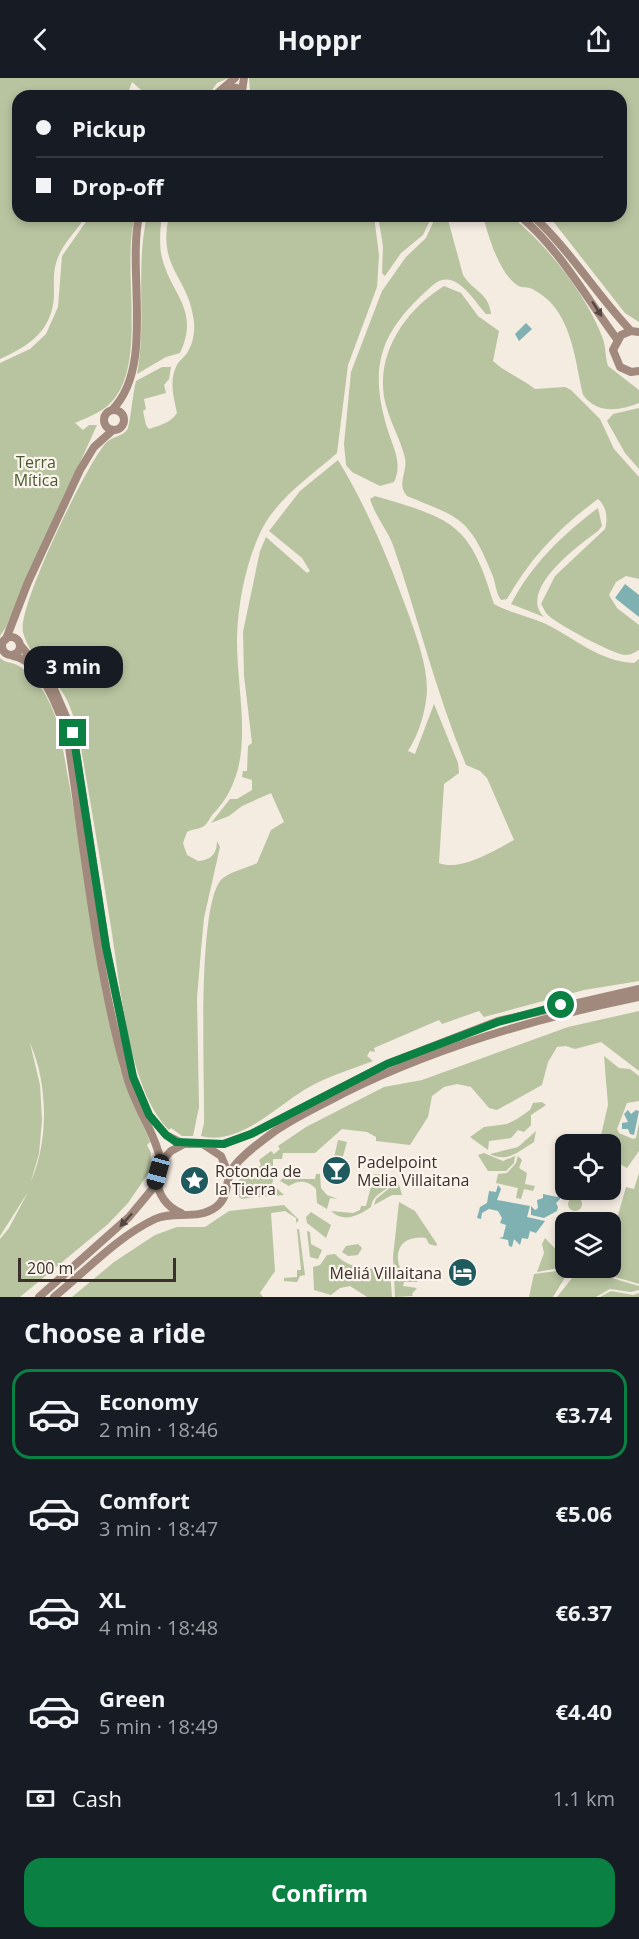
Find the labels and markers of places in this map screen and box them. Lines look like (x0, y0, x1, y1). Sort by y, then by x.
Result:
place label: Padelpoint Melia Villaitana (357, 1151, 469, 1191)
bar icon: Padelpoint Melia Villaitana (320, 1155, 352, 1187)
place label: Rotonda de la Tierra (215, 1160, 301, 1200)
place icon: Rotonda de la Tierra (178, 1164, 210, 1196)
hotel icon: Meliá Villaitana (447, 1257, 479, 1289)
place label: Meliá Villaitana (330, 1262, 442, 1284)

